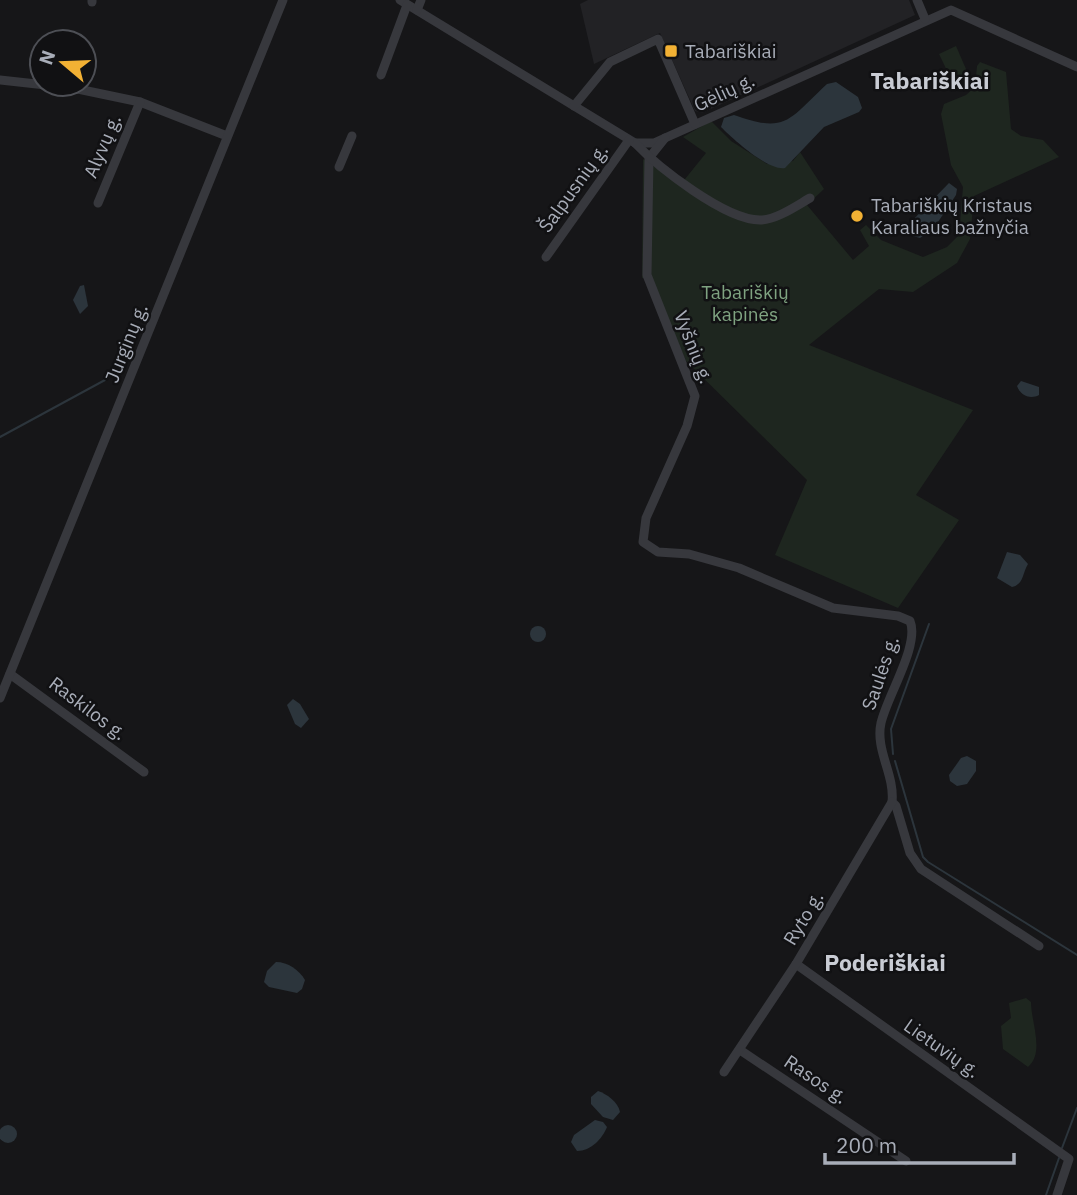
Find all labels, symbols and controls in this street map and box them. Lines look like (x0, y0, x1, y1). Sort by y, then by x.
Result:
north arrow (28, 28, 98, 98)
place label: Tabariškiai (685, 39, 777, 63)
marker: Tabariškiai (663, 43, 679, 59)
text: N (33, 47, 61, 68)
district label: Tabariškiai (871, 65, 989, 95)
street label: Gėlių g. (690, 68, 758, 116)
street label: Alyvų g. (78, 111, 126, 181)
street label: Šalpusnių g. (533, 139, 613, 237)
place label: Tabariškių Kristaus Karaliaus bažnyčia (871, 193, 1032, 239)
marker: Tabariškių Kristaus Karaliaus bažnyčia (849, 208, 865, 224)
park label: Tabariškių kapinės (701, 280, 789, 326)
street label: Jurginų g. (99, 300, 153, 386)
street label: Vyšnių g. (669, 307, 719, 387)
street label: Saulės g. (856, 633, 904, 713)
street label: Raskilos g. (44, 671, 132, 745)
street label: Ryto g. (778, 887, 828, 949)
district label: Poderiškiai (824, 947, 946, 977)
street label: Lietuvių g. (899, 1013, 985, 1083)
street label: Rasos g. (780, 1049, 852, 1109)
scale bar (825, 1122, 1014, 1166)
text: 200 m (836, 1131, 897, 1159)

